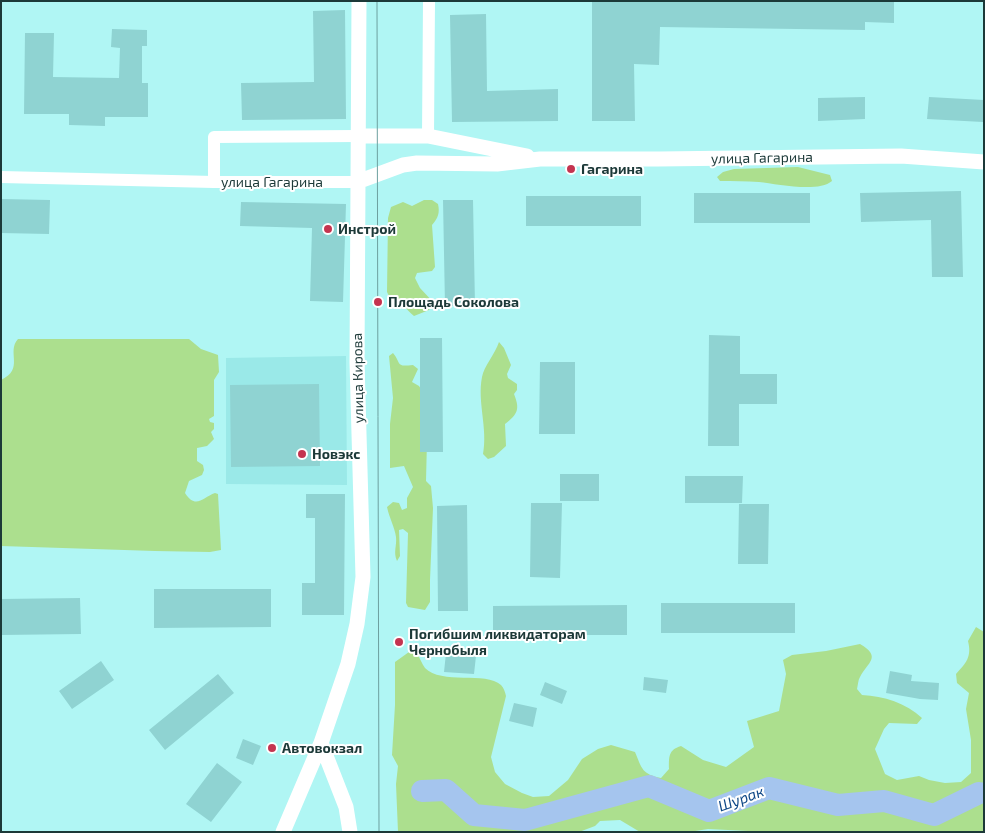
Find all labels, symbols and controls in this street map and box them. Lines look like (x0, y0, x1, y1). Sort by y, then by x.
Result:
street label: улица Гагарина (711, 149, 813, 167)
place label: Гагарина (581, 161, 643, 177)
marker: Гагарина (565, 163, 577, 175)
street label: улица Гагарина (221, 174, 323, 190)
place label: Инстрой (338, 221, 396, 237)
marker: Инстрой (322, 223, 334, 235)
place label: Площадь Соколова (388, 294, 519, 310)
marker: Площадь Соколова (372, 296, 384, 308)
street label: улица Кирова (349, 333, 367, 423)
place label: Новэкс (312, 446, 361, 462)
marker: Новэкс (296, 448, 308, 460)
place label: Погибшим ликвидаторам Чернобыля (409, 626, 586, 658)
marker: Погибшим ликвидаторам Чернобыля (393, 636, 405, 648)
place label: Автовокзал (282, 740, 362, 756)
marker: Автовокзал (266, 742, 278, 754)
water label: Шурак (716, 782, 766, 816)

